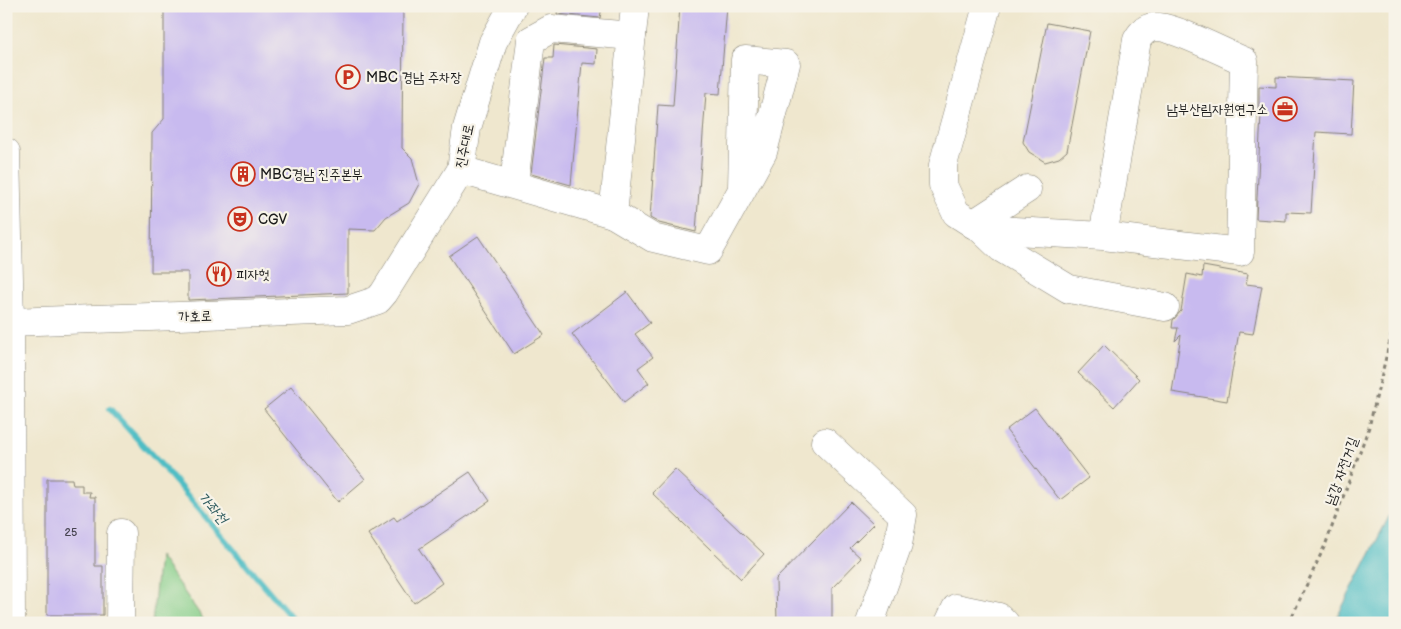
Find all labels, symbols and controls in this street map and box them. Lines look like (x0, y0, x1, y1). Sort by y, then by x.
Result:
parking icon: MBC 경남 주차장 (335, 64, 361, 90)
place label: MBC 경남 주차장 (366, 69, 462, 86)
office icon: 남부산림자원연구소 (1272, 96, 1298, 122)
place label: 남부산림자원연구소 (1167, 101, 1268, 118)
street label: 진주대로 (451, 122, 477, 170)
building icon: MBC경남 진주본부 (230, 161, 256, 187)
place label: MBC경남 진주본부 (260, 166, 363, 183)
theatre icon: CGV (227, 206, 253, 232)
place label: CGV (258, 211, 287, 228)
restaurant icon: 피자헛 (206, 261, 232, 287)
place label: 피자헛 (236, 266, 270, 283)
street label: 가호로 (178, 307, 212, 326)
street label: 남강 자전거길 (1321, 434, 1362, 508)
water label: 가좌천 (194, 488, 233, 530)
house number: 25 (65, 526, 77, 539)

